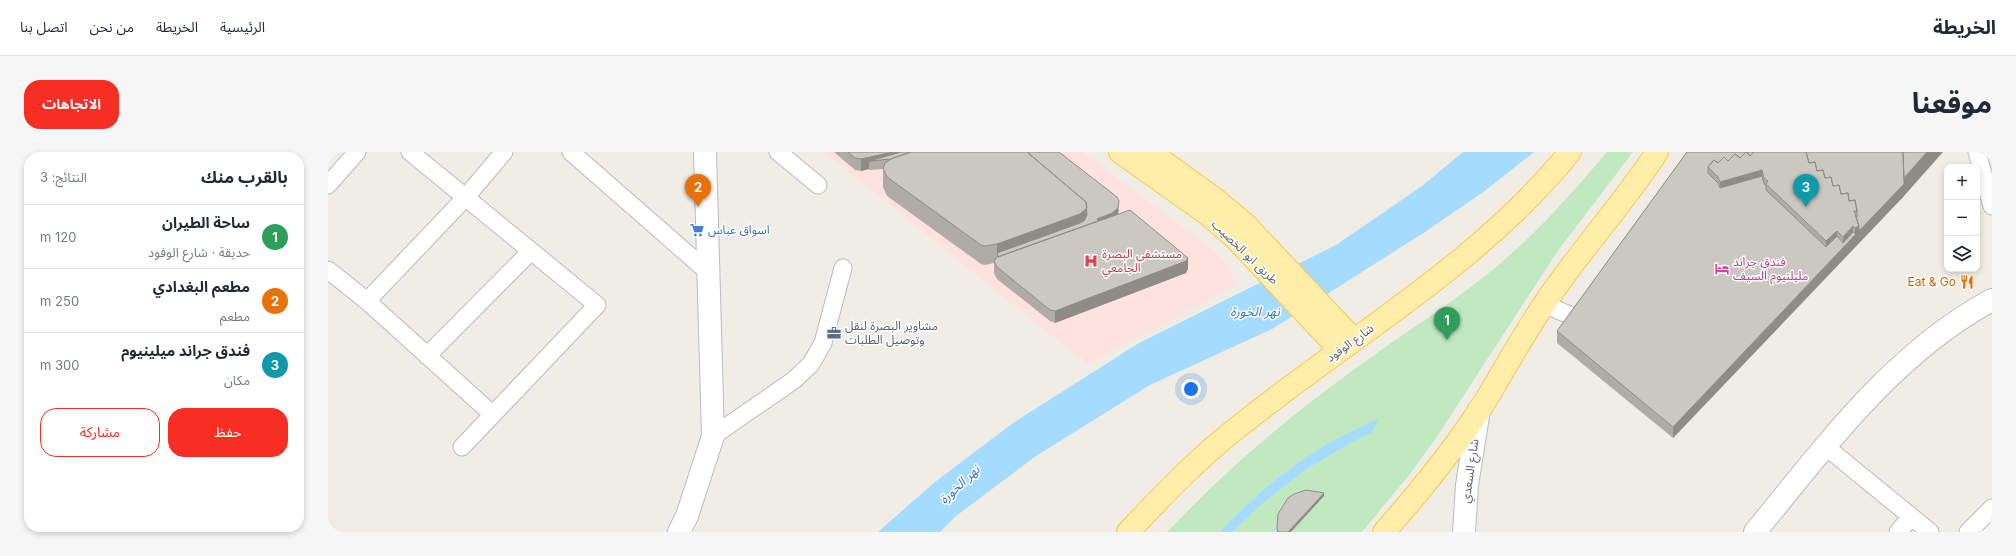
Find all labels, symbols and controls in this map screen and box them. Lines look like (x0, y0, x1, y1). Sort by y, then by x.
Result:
text: الخريطة (1933, 16, 1996, 39)
text: اتصل بنا (20, 18, 68, 35)
text: من نحن (90, 18, 134, 35)
text: الخريطة (156, 18, 198, 35)
text: الرئيسية (220, 18, 265, 35)
button: الاتجاهات (24, 80, 119, 129)
text: موقعنا (1912, 86, 1992, 120)
map controls (1944, 164, 1980, 272)
button: + (1944, 164, 1980, 200)
text: بالقرب منك (201, 167, 288, 187)
text: النتائج: 3 (40, 169, 87, 185)
pin: 2 (685, 174, 711, 207)
pin: 3 (1793, 174, 1819, 207)
button: − (1944, 200, 1980, 236)
text: ساحة الطيران (162, 213, 250, 232)
street label: طريق ابو الخصيب (1208, 216, 1282, 288)
supermarket icon: اسواق عباس (689, 222, 705, 238)
place label: اسواق عباس (708, 222, 770, 237)
text: 120 m (40, 229, 76, 245)
text: 1 (272, 229, 278, 245)
button: layers (1944, 236, 1980, 272)
text: حديقة · شارع الوفود (148, 244, 250, 260)
place label: مستشفى البصرة الجامعي (1102, 246, 1182, 278)
hospital icon: مستشفى البصرة الجامعي (1083, 253, 1099, 269)
place label: فندق جراند مليلنيوم السيف (1733, 254, 1808, 285)
hotel icon: فندق جراند مليلنيوم السيف (1714, 261, 1730, 277)
place label: Eat & Go (1907, 274, 1956, 289)
restaurant icon: Eat & Go (1959, 274, 1975, 290)
text: مطعم البغدادي (153, 277, 250, 296)
text: 250 m (40, 293, 79, 309)
text: 2 (271, 293, 279, 309)
water label: نهر الخورة (1230, 303, 1281, 320)
pin: 1 (1434, 307, 1460, 340)
text: مطعم (220, 308, 250, 324)
place label: مشاوير البصرة لنقل وتوصيل الطلبات (845, 318, 938, 347)
street label: شارع الوفود (1323, 320, 1378, 366)
office icon: مشاوير البصرة لنقل وتوصيل الطلبات (826, 325, 842, 341)
text: فندق جراند ميلينيوم (121, 341, 250, 360)
text: 300 m (40, 357, 79, 373)
text: 3 (271, 357, 279, 373)
text: مكان (224, 372, 250, 388)
your location (1181, 379, 1201, 399)
button: مشاركة (40, 408, 160, 457)
button: حفظ (168, 408, 288, 457)
street label: شارع السعدي (1458, 438, 1484, 504)
water label: نهر الخورة (936, 461, 984, 507)

